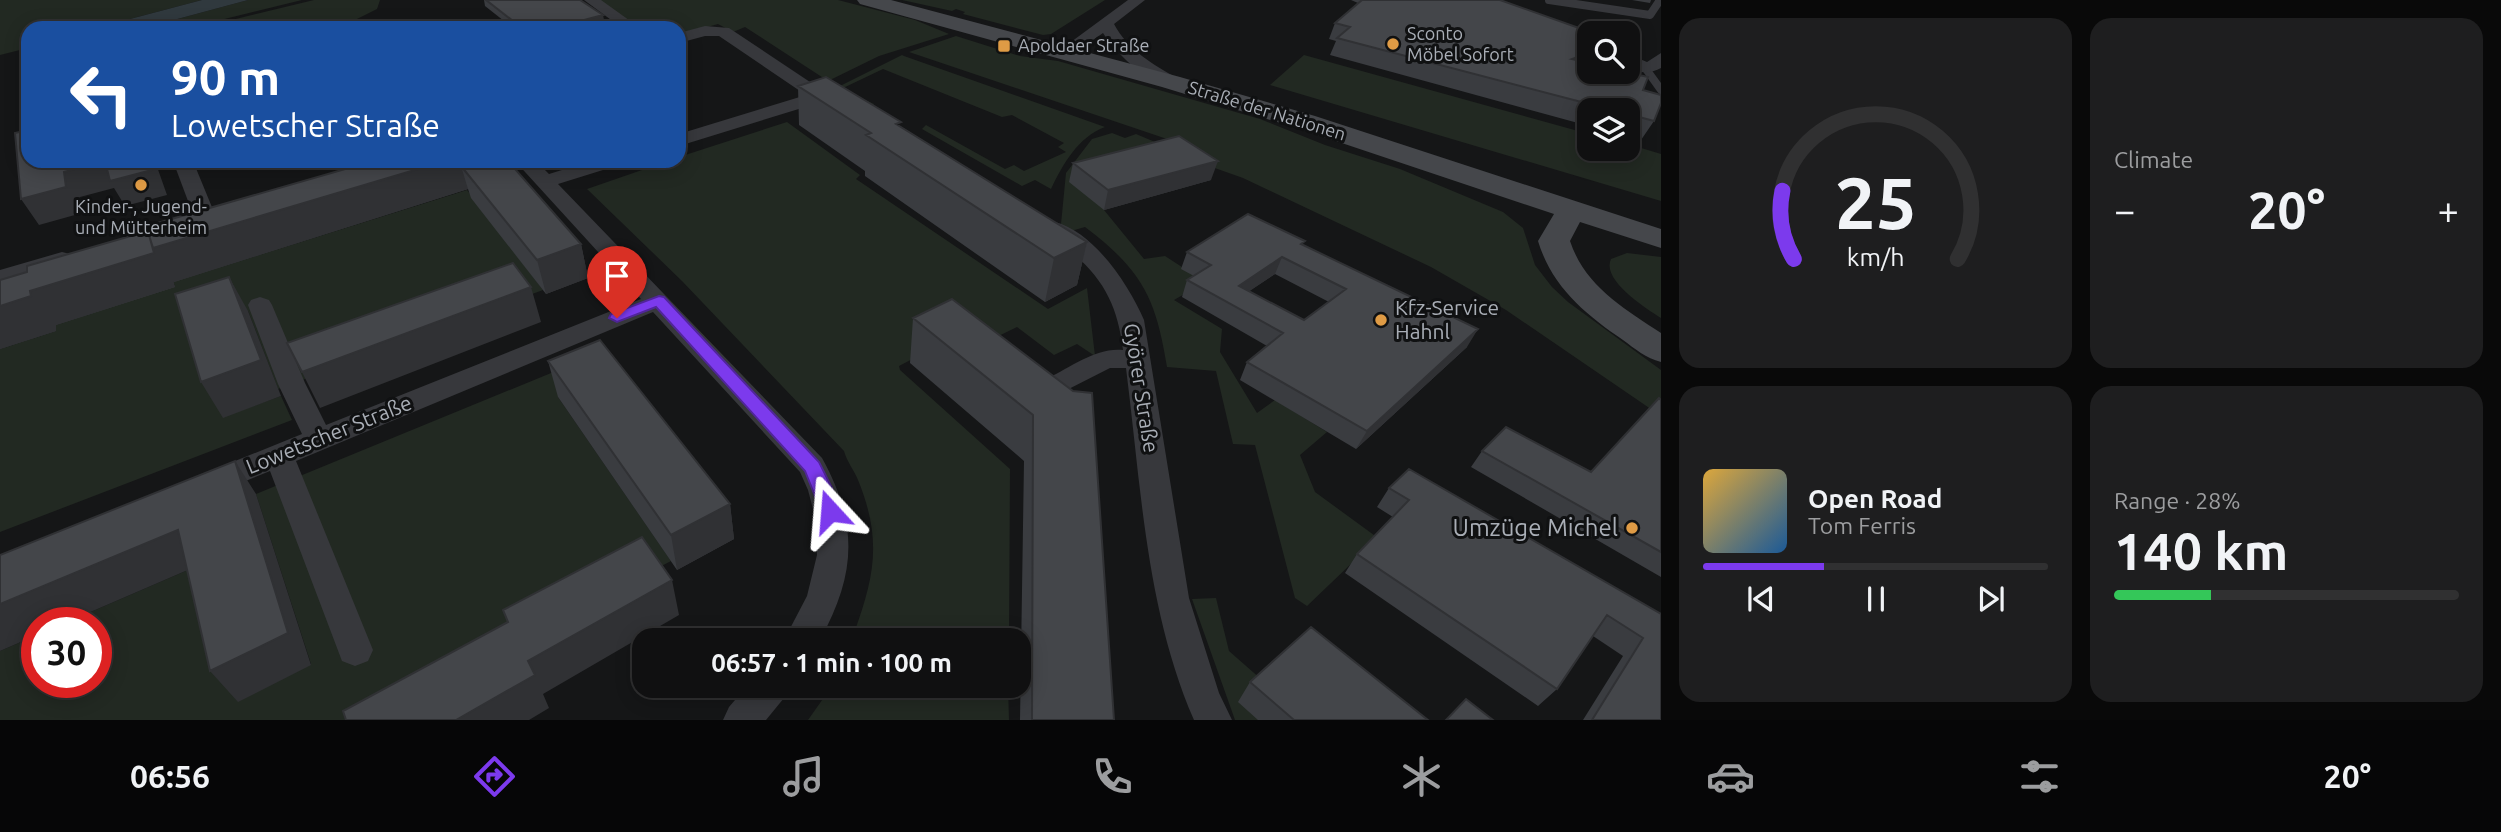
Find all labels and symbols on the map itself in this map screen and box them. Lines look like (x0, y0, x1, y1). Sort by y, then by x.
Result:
place label: Sconto Möbel Sofort (1407, 23, 1514, 64)
place label: Apoldaer Straße (1018, 35, 1150, 55)
marker: Sconto Möbel Sofort (1385, 36, 1401, 52)
marker: Apoldaer Straße (996, 38, 1012, 54)
street label: Straße der Nationen (1186, 77, 1348, 144)
marker: Kinder-, Jugend- und Mütterheim (133, 177, 149, 193)
place label: Kinder-, Jugend- und Mütterheim (75, 196, 207, 237)
pin (587, 246, 647, 318)
place label: Kfz-Service Hahnl (1395, 295, 1499, 343)
marker: Kfz-Service Hahnl (1373, 312, 1389, 328)
street label: Györer Straße (1120, 321, 1164, 454)
street label: Lowetscher Straße (242, 390, 415, 478)
position arrow (793, 474, 867, 548)
place label: Umzüge Michel (1453, 514, 1618, 541)
marker: Umzüge Michel (1624, 520, 1640, 536)
speed limit sign: 30 (21, 607, 112, 698)

